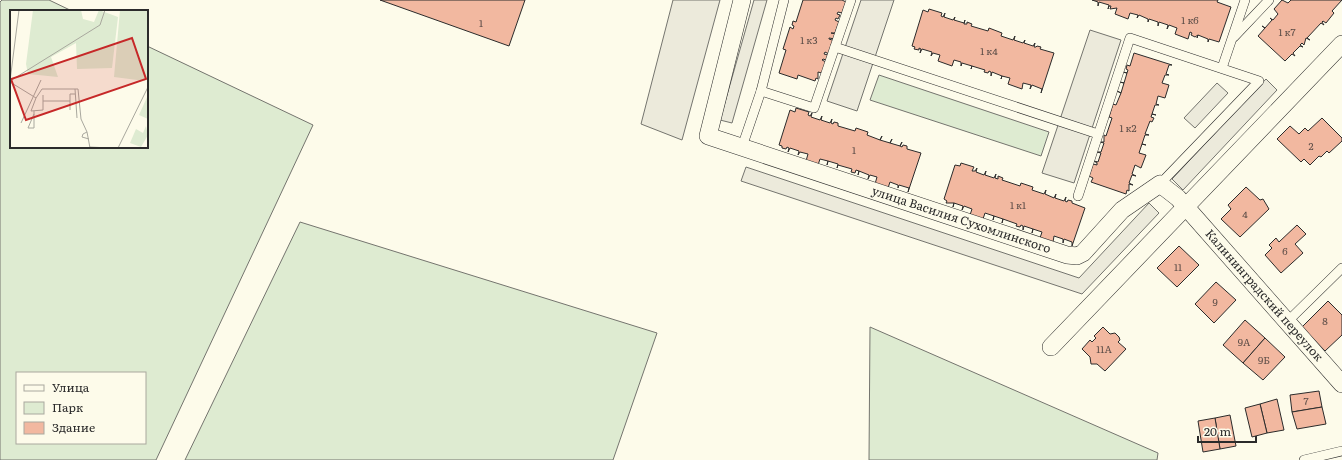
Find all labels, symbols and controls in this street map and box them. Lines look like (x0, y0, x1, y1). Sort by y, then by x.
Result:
inset map (10, 10, 148, 148)
house number: 1 к6 (1181, 12, 1199, 27)
house number: 1 (479, 15, 483, 30)
house number: 1 к7 (1278, 24, 1296, 39)
house number: 1 к3 (800, 32, 818, 47)
house number: 1 к4 (980, 43, 998, 58)
house number: 1 к2 (1119, 120, 1137, 135)
house number: 2 (1308, 138, 1314, 153)
house number: 1 (852, 142, 856, 157)
street label: улица Василия Сухомлинского (870, 181, 1054, 257)
house number: 1 к1 (1010, 197, 1026, 212)
house number: 4 (1242, 206, 1248, 221)
street label: Калининградский переулок (1201, 225, 1328, 365)
house number: 6 (1282, 243, 1288, 258)
house number: 11 (1174, 259, 1182, 274)
house number: 9 (1212, 294, 1218, 309)
house number: 8 (1322, 313, 1328, 328)
house number: 9А (1238, 334, 1251, 349)
house number: 11А (1096, 341, 1112, 356)
house number: 9Б (1258, 352, 1270, 367)
legend (16, 372, 146, 444)
text: Улица (52, 378, 90, 396)
house number: 7 (1303, 393, 1309, 408)
text: Парк (52, 398, 83, 416)
text: Здание (52, 418, 95, 436)
scale bar (1198, 418, 1256, 444)
text: 20 m (1204, 422, 1231, 440)

